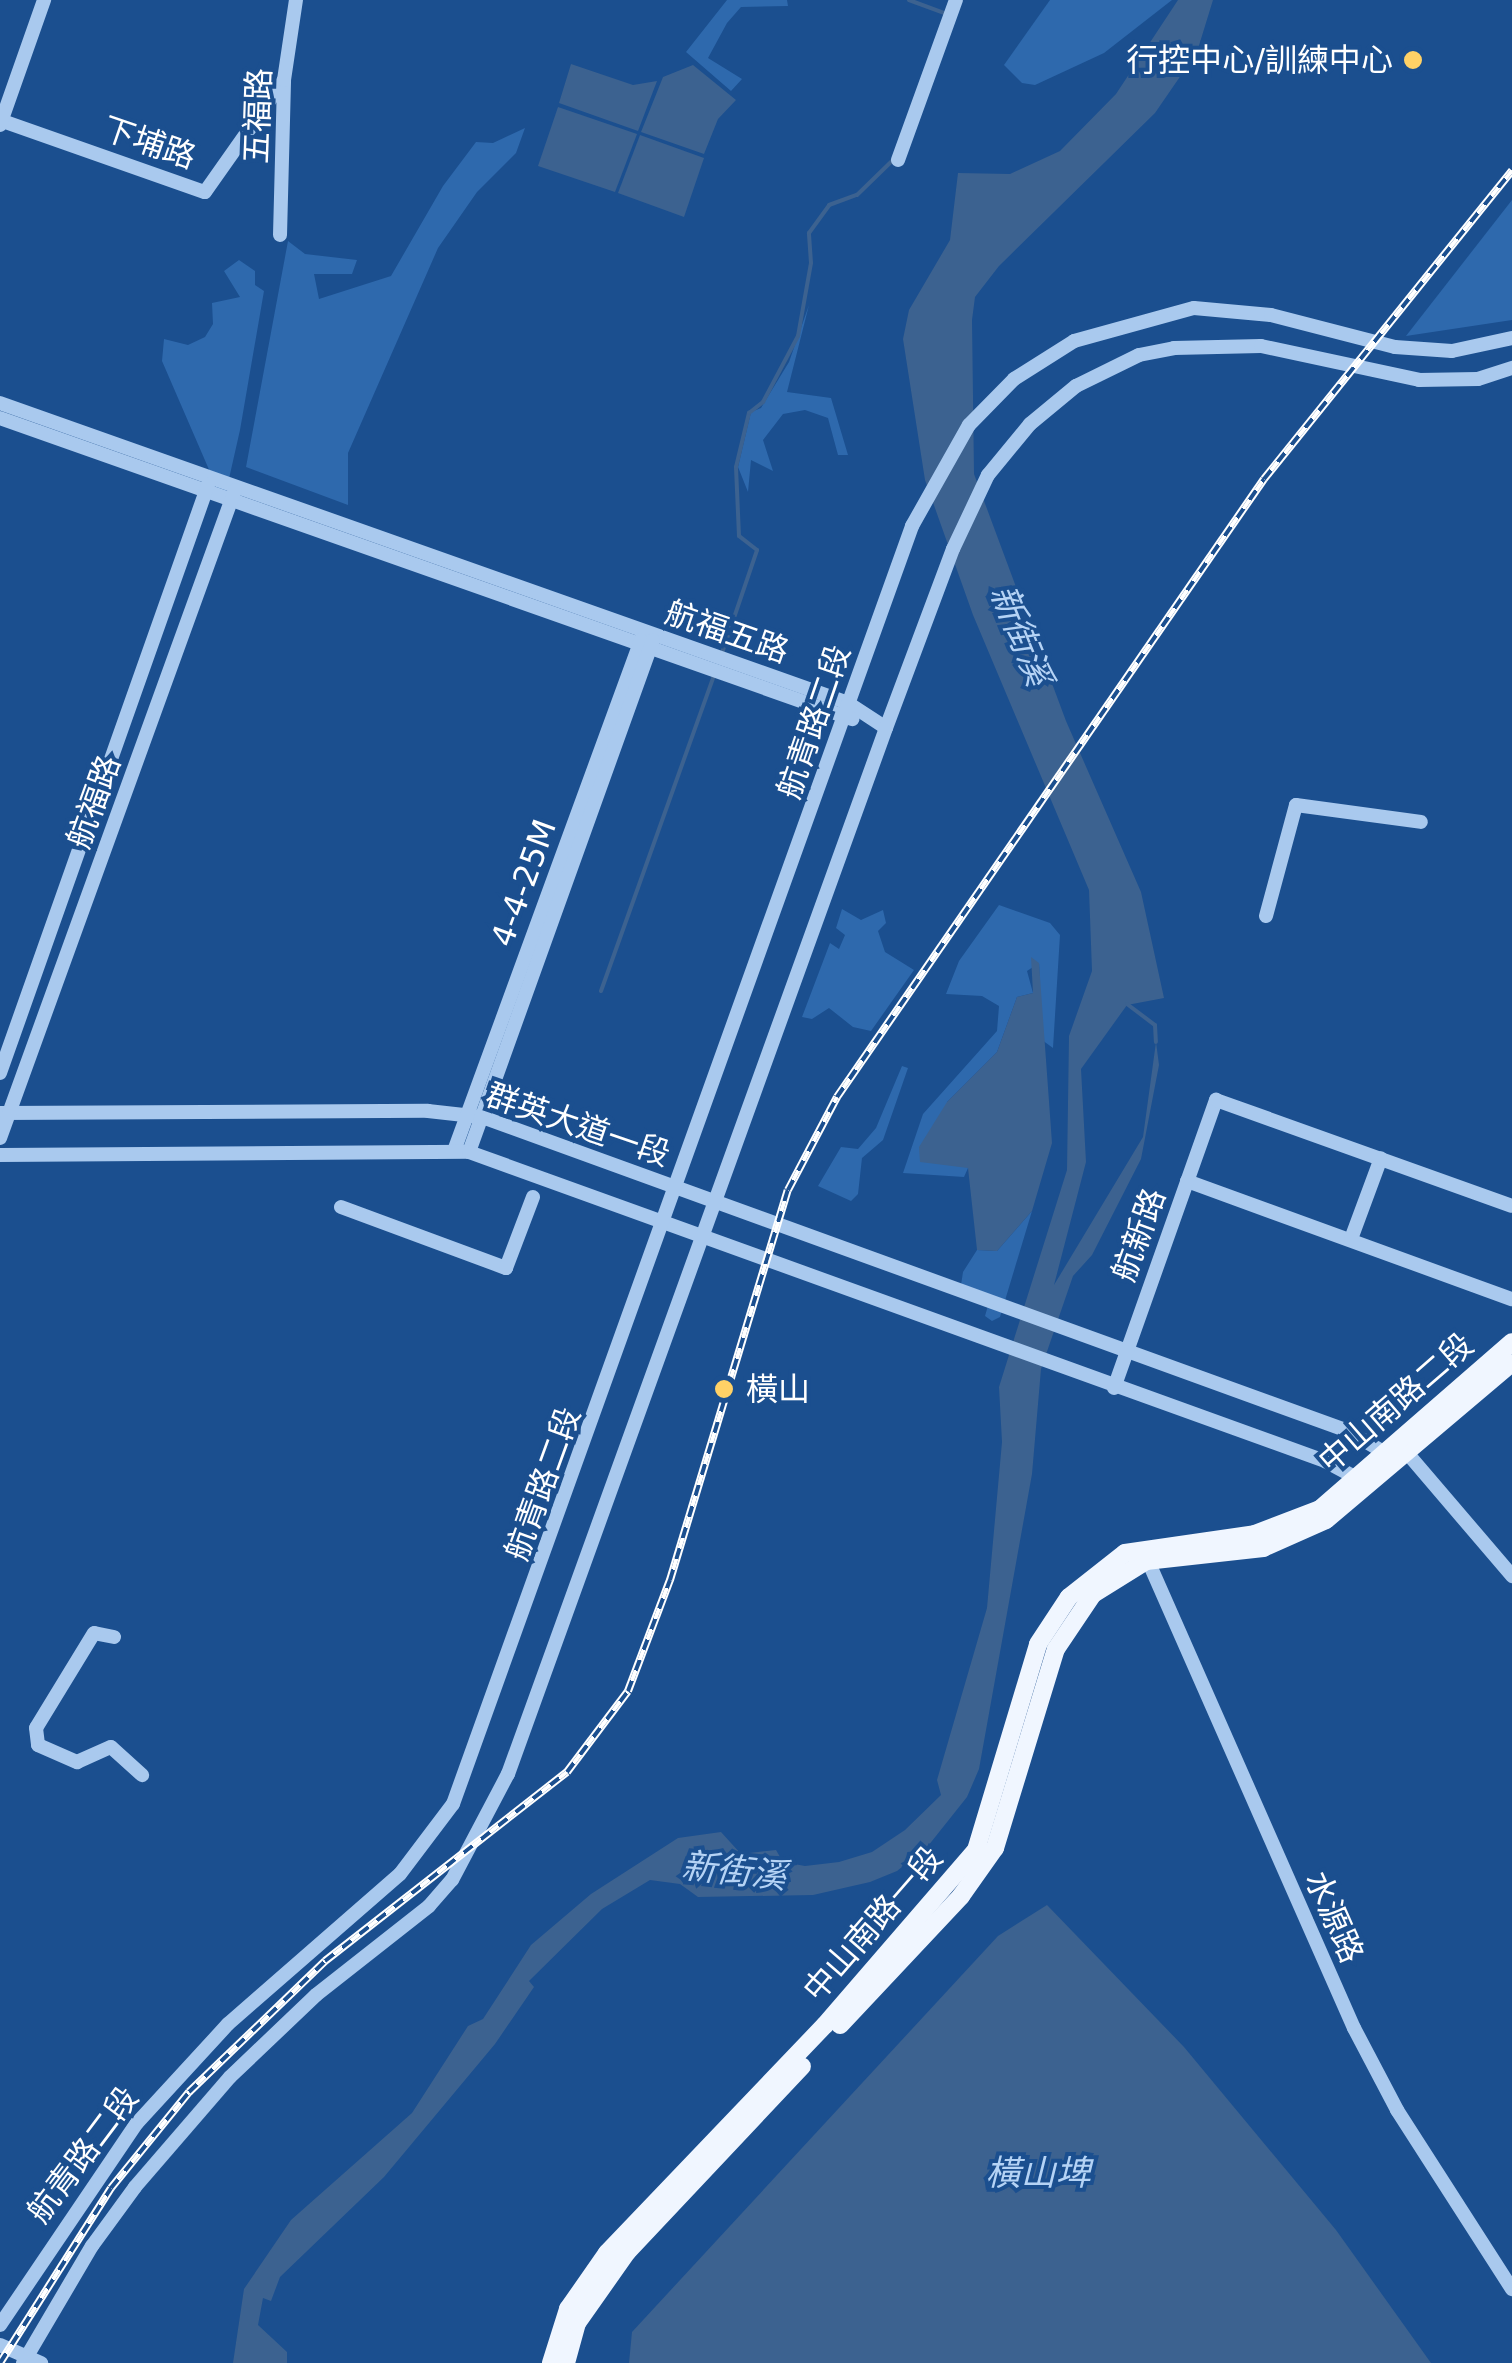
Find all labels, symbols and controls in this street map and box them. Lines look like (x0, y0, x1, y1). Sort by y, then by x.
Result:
place label: 行控中心/訓練中心 (1126, 41, 1393, 79)
marker: 行控中心/訓練中心 (1402, 49, 1424, 71)
street label: 五福路 (237, 67, 279, 165)
street label: 下埔路 (97, 109, 201, 177)
water label: 新街溪 (982, 578, 1060, 692)
street label: 航福五路 (660, 593, 794, 671)
street label: 航青路二段 (770, 640, 858, 804)
street label: 航福路 (60, 750, 128, 854)
street label: 4-4-25M (483, 814, 565, 952)
street label: 群英大道一段 (481, 1076, 675, 1174)
street label: 航新路 (1105, 1183, 1173, 1287)
street label: 中山南路二段 (1311, 1326, 1481, 1480)
place label: 橫山 (746, 1370, 810, 1408)
marker: 橫山 (711, 1376, 737, 1402)
street label: 航青路二段 (498, 1402, 588, 1566)
street label: 中山南路一段 (796, 1839, 950, 2009)
water label: 新街溪 (680, 1845, 788, 1897)
street label: 水源路 (1297, 1865, 1371, 1969)
street label: 航青路二段 (20, 2080, 146, 2230)
water label: 橫山埤 (986, 2152, 1090, 2194)

